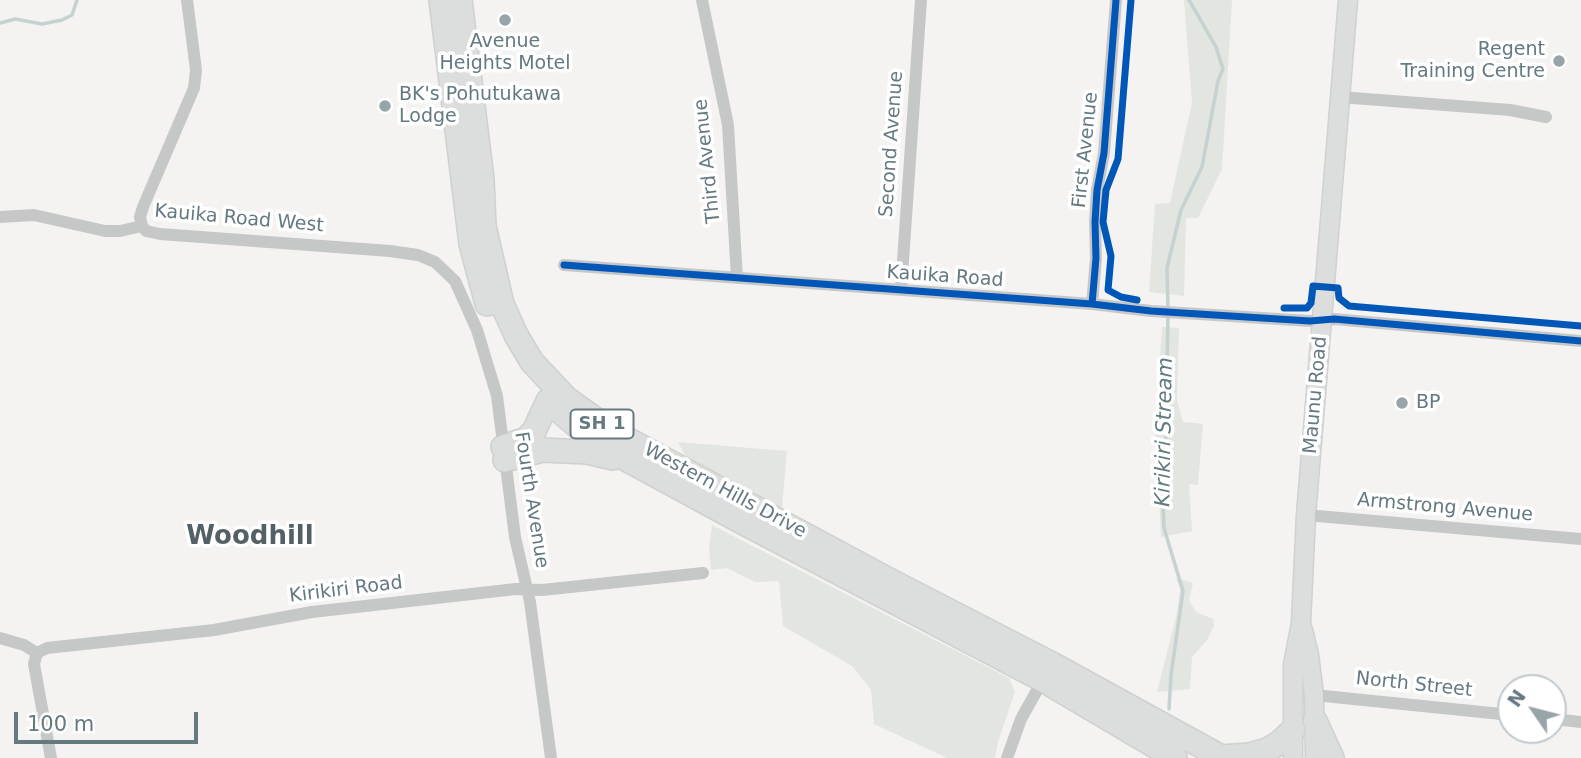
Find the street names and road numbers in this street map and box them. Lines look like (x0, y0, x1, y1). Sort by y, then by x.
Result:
street label: Second Avenue (876, 70, 908, 218)
street label: First Avenue (1069, 91, 1103, 209)
street label: Third Avenue (690, 98, 726, 224)
street label: Kauika Road West (153, 200, 325, 238)
street label: Kauika Road (886, 262, 1004, 292)
street label: Maunu Road (1300, 335, 1332, 455)
road number: SH 1 (570, 410, 634, 438)
street label: Fourth Avenue (509, 430, 553, 570)
street label: Western Hills Drive (640, 439, 810, 543)
street label: Armstrong Avenue (1356, 489, 1534, 527)
street label: Kirikiri Road (288, 572, 404, 608)
street label: North Street (1355, 668, 1473, 702)

